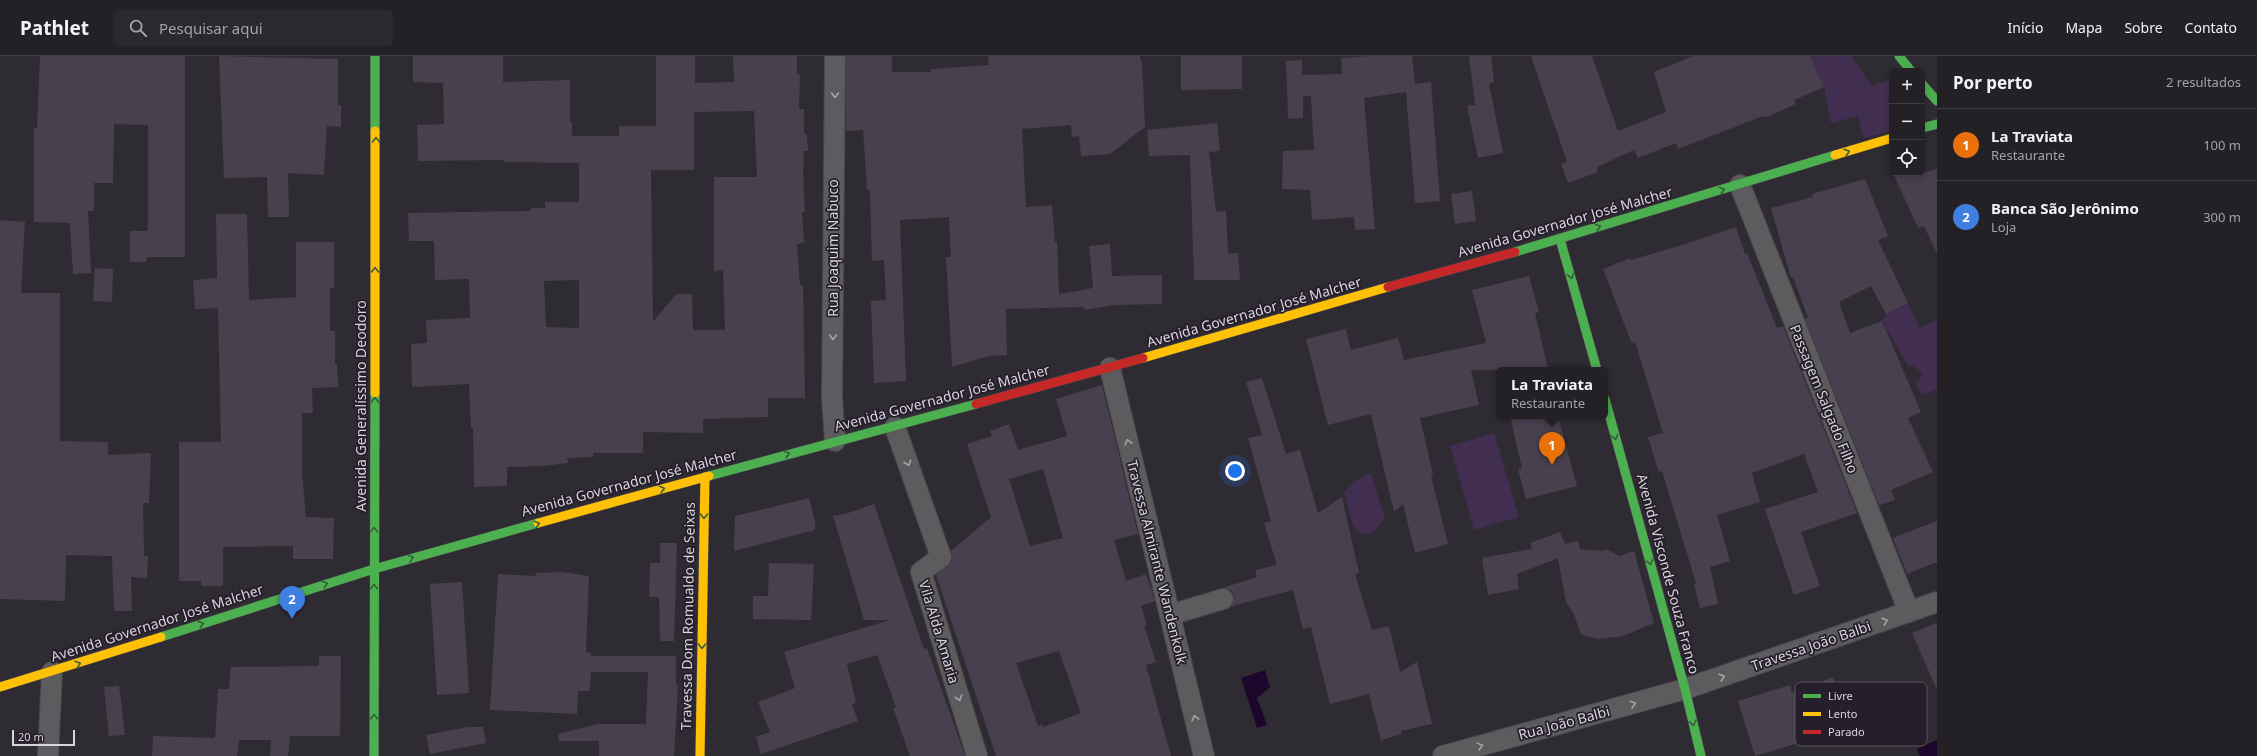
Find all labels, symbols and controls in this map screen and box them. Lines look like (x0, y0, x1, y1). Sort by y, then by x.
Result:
search box (113, 10, 393, 46)
text: Pathlet (20, 15, 89, 41)
icon: search (127, 17, 149, 39)
text: Pesquisar aqui (159, 18, 263, 38)
text: Início (2008, 18, 2043, 37)
text: Mapa (2065, 18, 2102, 37)
text: Sobre (2124, 18, 2163, 37)
text: Contato (2185, 18, 2237, 37)
map controls (1889, 68, 1925, 176)
button: + (1889, 68, 1925, 104)
text: Por perto (1953, 71, 2033, 94)
text: 2 resultados (2166, 73, 2241, 91)
one-way arrow (831, 92, 839, 98)
button: − (1889, 104, 1925, 140)
text: La Traviata (1991, 126, 2073, 146)
text: 1 (1962, 136, 1970, 154)
text: 100 m (2203, 136, 2241, 154)
one-way arrow (372, 137, 380, 143)
button: locate (1889, 140, 1925, 176)
text: Restaurante (1991, 146, 2065, 164)
one-way arrow (1843, 148, 1850, 157)
street label: Rua Joaquim Nabuco (823, 179, 842, 317)
street label: Avenida Governador José Malcher (1455, 182, 1675, 261)
one-way arrow (1719, 186, 1726, 195)
text: Banca São Jerônimo (1991, 198, 2139, 218)
text: 2 (1962, 208, 1970, 226)
text: 300 m (2203, 208, 2241, 226)
text: Loja (1991, 218, 2016, 236)
one-way arrow (1594, 223, 1601, 232)
one-way arrow (371, 267, 379, 273)
street label: Avenida Governador José Malcher (1144, 272, 1364, 351)
one-way arrow (1566, 272, 1575, 279)
street label: Avenida Generalíssimo Deodoro (351, 300, 370, 512)
street label: Passagem Salgado Filho (1786, 322, 1863, 476)
one-way arrow (829, 334, 837, 340)
street label: Avenida Governador José Malcher (832, 360, 1052, 435)
popup (1496, 367, 1608, 419)
text: La Traviata (1511, 374, 1593, 394)
text: Restaurante (1511, 394, 1585, 412)
one-way arrow (371, 397, 379, 403)
pin: 1 (1539, 432, 1565, 465)
one-way arrow (1611, 434, 1619, 440)
one-way arrow (1124, 439, 1133, 446)
street label: Avenida Governador José Malcher (519, 445, 739, 520)
one-way arrow (783, 450, 790, 459)
street label: Travessa Almirante Wandenkolk (1123, 458, 1192, 666)
one-way arrow (903, 460, 911, 467)
your location (1225, 461, 1245, 481)
street label: Avenida Visconde Souza Franco (1633, 472, 1704, 676)
one-way arrow (658, 485, 665, 494)
street label: Travessa Dom Romualdo de Seixas (676, 501, 699, 730)
one-way arrow (700, 513, 708, 519)
one-way arrow (533, 520, 540, 528)
one-way arrow (370, 527, 378, 533)
one-way arrow (408, 554, 415, 563)
one-way arrow (1645, 559, 1654, 566)
street label: Vila Alda Amaria (915, 578, 964, 686)
street label: Avenida Governador José Malcher (48, 579, 266, 666)
one-way arrow (322, 580, 329, 589)
one-way arrow (370, 584, 378, 590)
pin: 2 (279, 586, 305, 619)
street label: Travessa João Balbi (1748, 616, 1873, 675)
one-way arrow (1881, 617, 1888, 625)
one-way arrow (198, 620, 205, 629)
one-way arrow (698, 643, 706, 649)
one-way arrow (74, 660, 81, 669)
one-way arrow (1718, 673, 1725, 681)
legend (1795, 682, 1927, 746)
text: Livre (1828, 688, 1853, 703)
one-way arrow (954, 695, 963, 702)
one-way arrow (1629, 700, 1636, 709)
street label: Rua João Balbi (1516, 701, 1612, 744)
text: Lento (1828, 706, 1858, 721)
one-way arrow (370, 714, 378, 720)
one-way arrow (1191, 715, 1199, 721)
one-way arrow (1688, 719, 1697, 726)
text: Parado (1828, 724, 1865, 739)
scale bar (12, 728, 75, 747)
text: 20 m (18, 729, 44, 744)
one-way arrow (1476, 742, 1483, 751)

